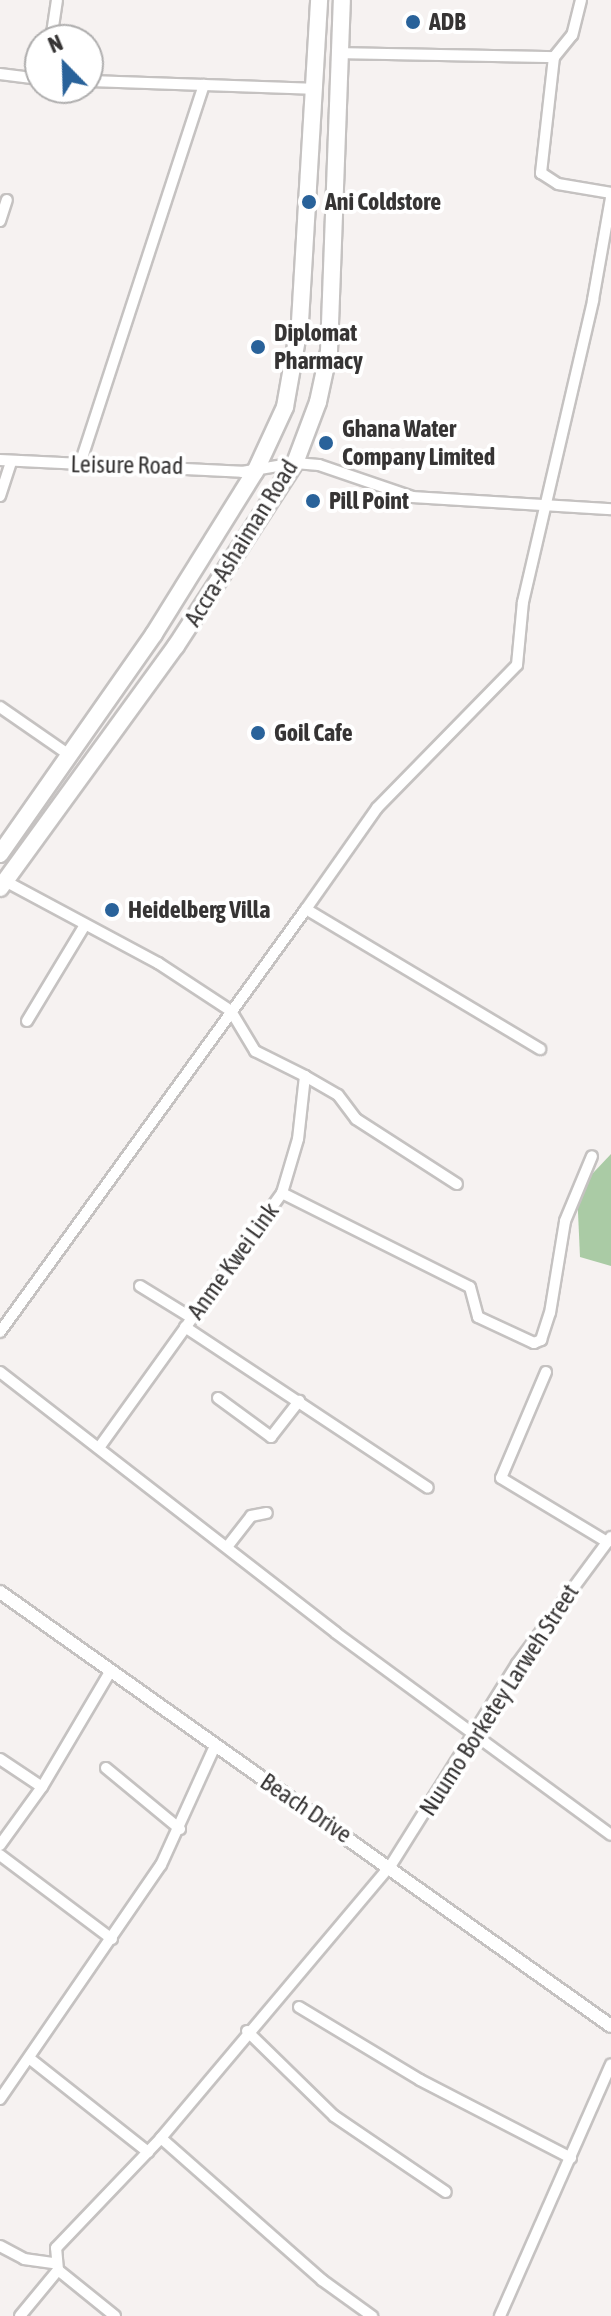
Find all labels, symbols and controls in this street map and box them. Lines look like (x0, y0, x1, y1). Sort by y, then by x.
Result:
place label: ADB (429, 8, 466, 36)
marker: ADB (404, 13, 422, 31)
north arrow (24, 24, 104, 104)
text: N (44, 29, 66, 58)
place label: Ani Coldstore (325, 188, 441, 216)
marker: Ani Coldstore (300, 193, 318, 211)
place label: Diplomat Pharmacy (274, 319, 363, 375)
marker: Diplomat Pharmacy (249, 338, 267, 356)
place label: Ghana Water Company Limited (342, 415, 495, 471)
marker: Ghana Water Company Limited (317, 434, 335, 452)
street label: Leisure Road (70, 450, 184, 480)
street label: Accra-Ashaiman Road (178, 454, 304, 632)
place label: Pill Point (329, 487, 409, 515)
marker: Pill Point (304, 492, 322, 510)
place label: Goil Cafe (274, 719, 353, 747)
marker: Goil Cafe (249, 724, 267, 742)
place label: Heidelberg Villa (128, 896, 270, 924)
marker: Heidelberg Villa (103, 901, 121, 919)
street label: Anme Kwei Link (181, 1197, 285, 1325)
street label: Nuumo Borketey Larweh Street (413, 1579, 585, 1821)
street label: Beach Drive (255, 1767, 357, 1849)

